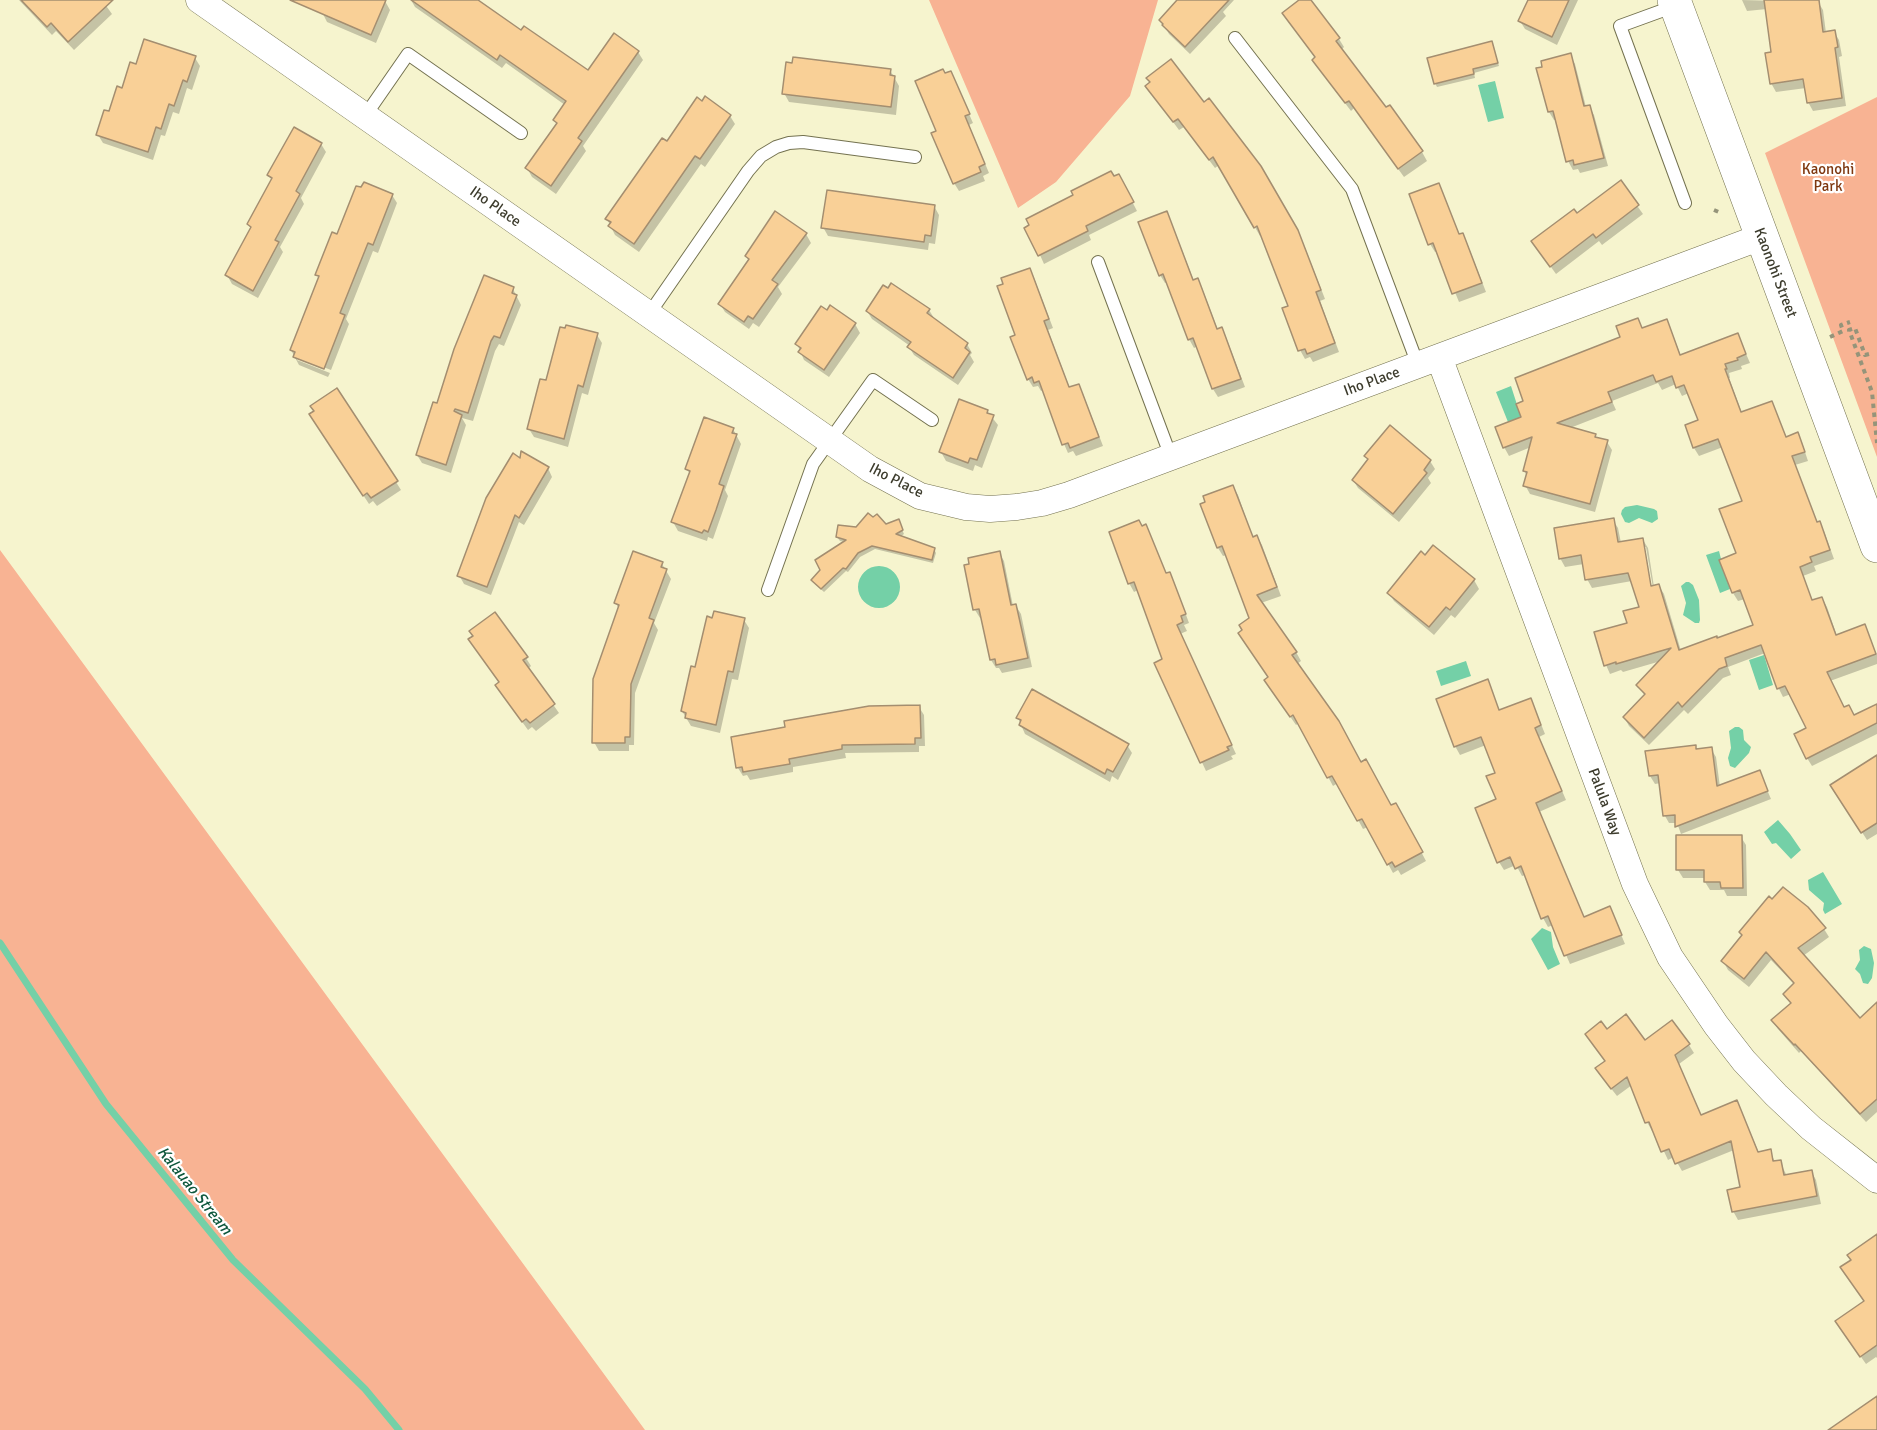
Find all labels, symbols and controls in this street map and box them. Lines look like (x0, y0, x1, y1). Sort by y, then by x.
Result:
park label: Kaonohi Park (1802, 161, 1854, 196)
street label: Iho Place (466, 183, 524, 231)
street label: Kaonohi Street (1750, 225, 1800, 321)
street label: Iho Place (1341, 364, 1403, 400)
street label: Iho Place (866, 460, 926, 502)
street label: Palula Way (1584, 766, 1624, 838)
water label: Kalauao Stream (153, 1143, 235, 1239)

